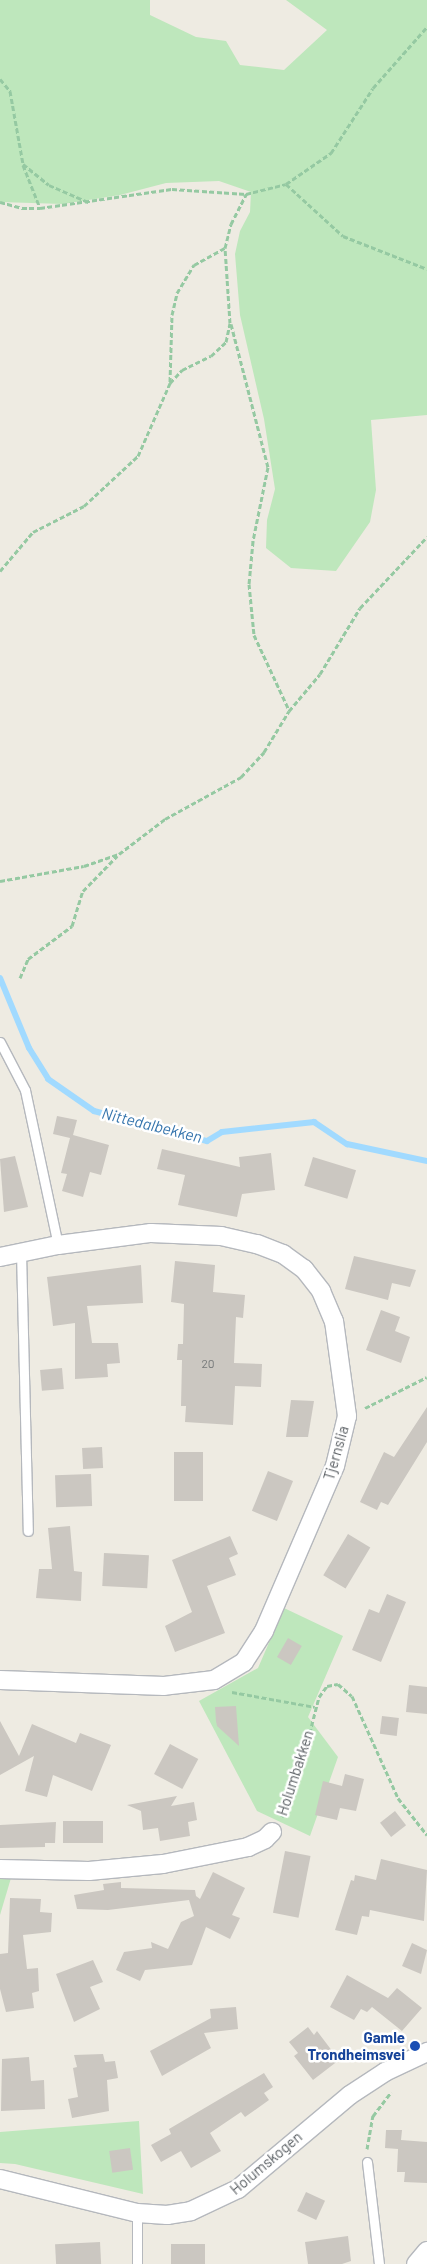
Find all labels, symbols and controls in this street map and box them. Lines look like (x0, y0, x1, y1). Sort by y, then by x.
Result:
water label: Nittedalbekken (100, 1103, 204, 1147)
house number: 20 (201, 1357, 215, 1371)
street label: Tjernslia (320, 1424, 352, 1482)
street label: Holumbakken (273, 1728, 317, 1818)
place label: Gamle Trondheimsvei (308, 2028, 405, 2063)
marker: Gamle Trondheimsvei (409, 2040, 421, 2052)
street label: Holumskogen (226, 2128, 306, 2198)

